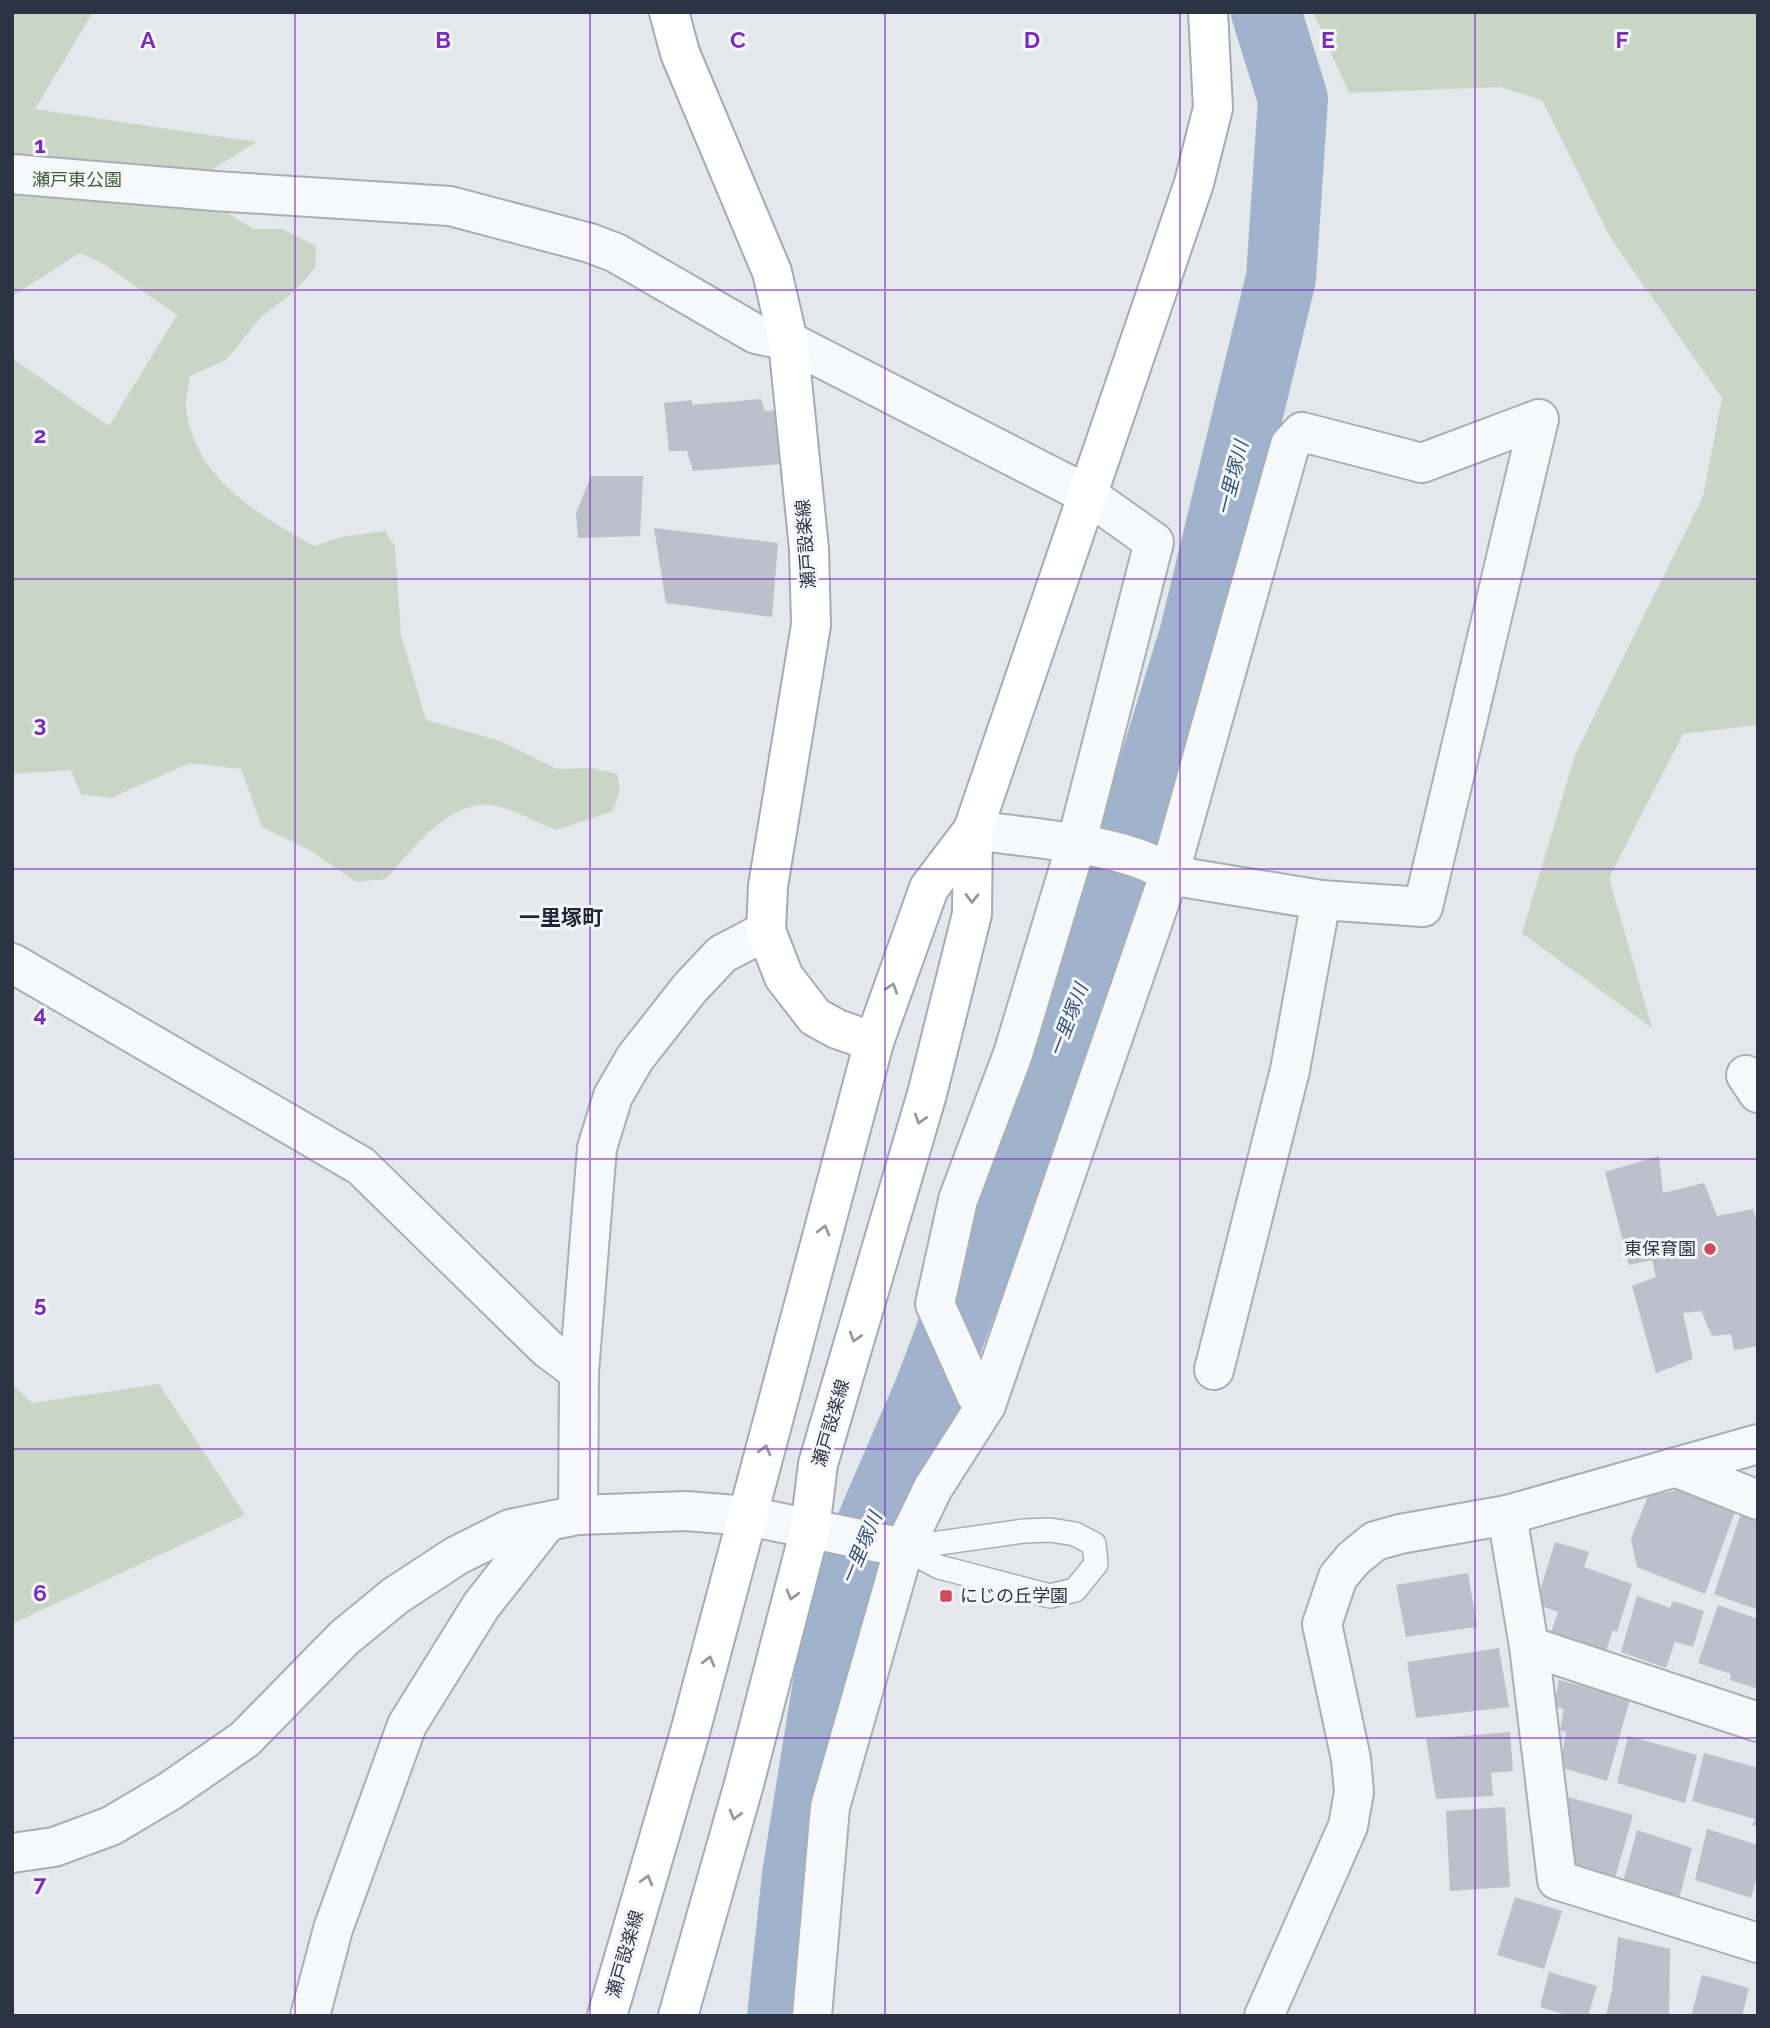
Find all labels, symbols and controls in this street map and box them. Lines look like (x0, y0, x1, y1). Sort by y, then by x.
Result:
text: A (140, 26, 156, 53)
text: B (435, 26, 451, 53)
text: C (730, 26, 746, 53)
text: D (1024, 26, 1040, 53)
text: E (1321, 26, 1335, 53)
text: F (1615, 26, 1629, 53)
text: 1 (34, 131, 46, 158)
park label: 瀬戸東公園 (32, 169, 122, 190)
text: 2 (34, 421, 46, 448)
water label: 一里塚川 (1212, 437, 1252, 518)
street label: 瀬戸設楽線 (792, 498, 819, 590)
text: 3 (34, 710, 46, 737)
one-way arrow (965, 893, 980, 904)
district label: 一里塚町 (519, 905, 603, 930)
water label: 一里塚川 (1044, 979, 1093, 1059)
one-way arrow (884, 982, 898, 994)
text: 4 (33, 1000, 47, 1027)
one-way arrow (913, 1113, 928, 1125)
one-way arrow (816, 1224, 830, 1236)
place label: 東保育園 (1624, 1238, 1696, 1259)
marker: 東保育園 (1702, 1241, 1718, 1257)
text: 5 (34, 1290, 47, 1317)
one-way arrow (849, 1331, 864, 1343)
street label: 瀬戸設楽線 (808, 1377, 853, 1469)
one-way arrow (757, 1444, 772, 1456)
water label: 一里塚川 (836, 1507, 887, 1587)
text: 6 (33, 1579, 47, 1606)
place label: にじの丘学園 (960, 1585, 1068, 1606)
marker: にじの丘学園 (938, 1588, 954, 1604)
one-way arrow (786, 1589, 801, 1601)
one-way arrow (701, 1655, 715, 1667)
one-way arrow (729, 1809, 744, 1821)
text: 7 (34, 1869, 47, 1896)
one-way arrow (638, 1874, 653, 1886)
street label: 瀬戸設楽線 (602, 1908, 647, 2000)

